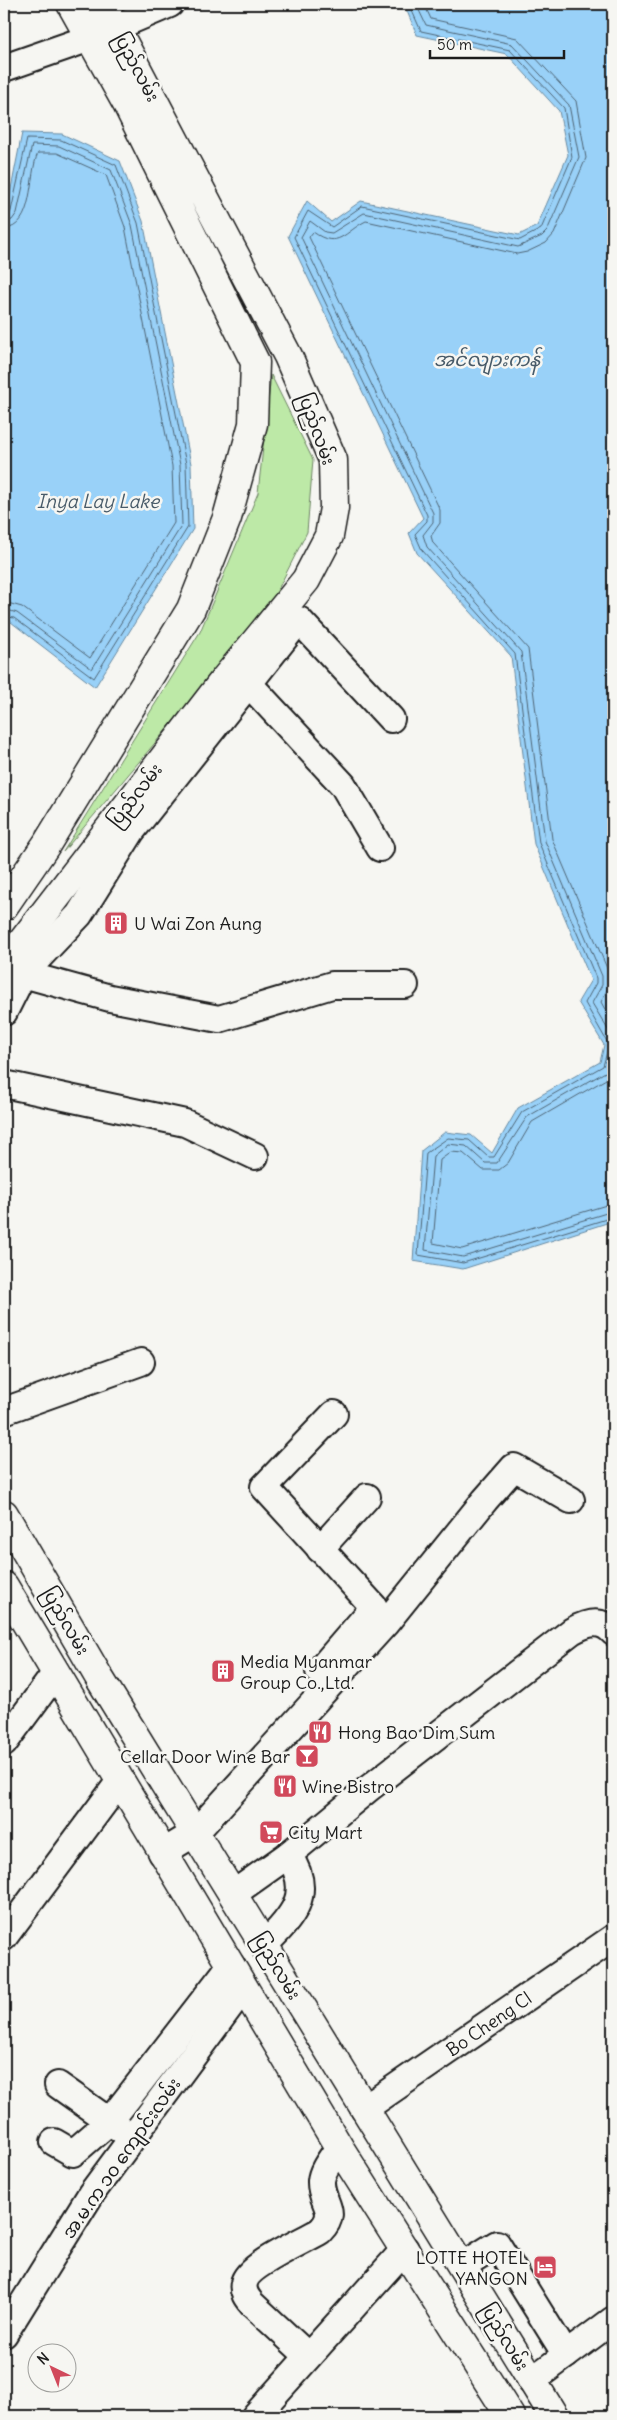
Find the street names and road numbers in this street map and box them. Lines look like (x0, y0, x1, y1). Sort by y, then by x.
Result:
street label: ပြည်လမ်း (106, 28, 166, 107)
street label: ပြည်လမ်း (290, 390, 342, 470)
street label: ပြည်လမ်း (102, 758, 170, 834)
street label: ပြည်လမ်း (34, 1582, 96, 1661)
street label: ပြည်လမ်း (244, 1927, 307, 2006)
street label: Bo Cheng Cl (441, 1986, 536, 2061)
street label: အ.မ.က ၁၀ ကျောင်းလမ်း (56, 2072, 189, 2245)
street label: ပြည်လမ်း (472, 2298, 535, 2377)

